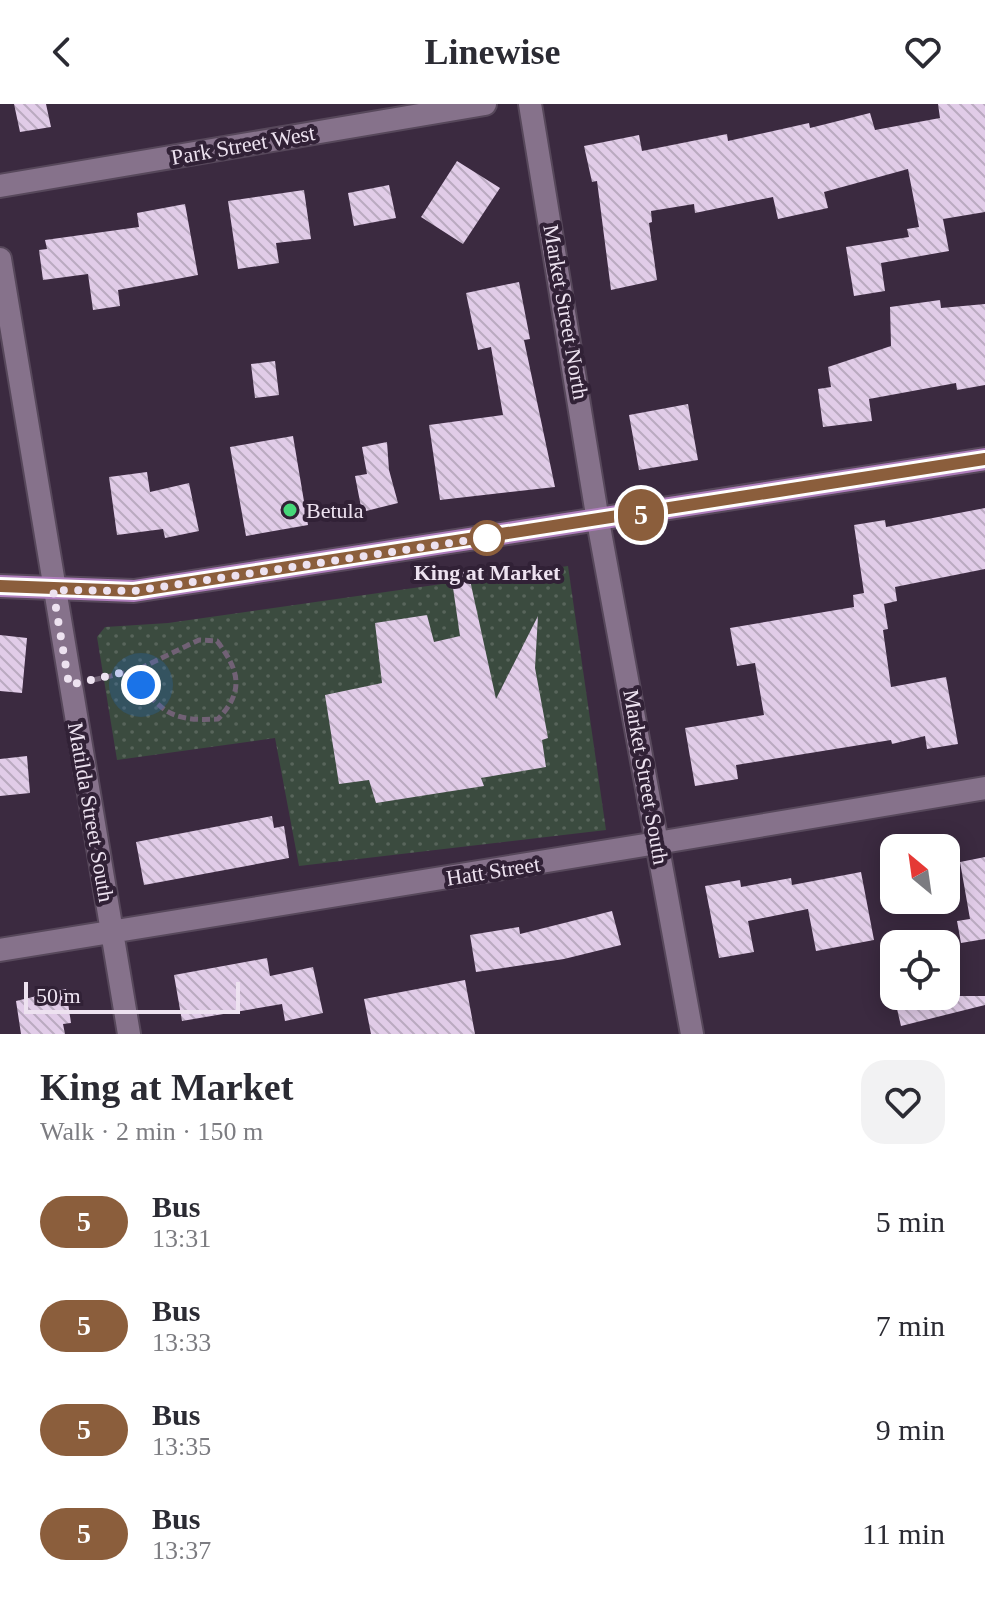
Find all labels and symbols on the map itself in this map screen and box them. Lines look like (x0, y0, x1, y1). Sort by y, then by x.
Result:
street label: Park Street West (169, 120, 317, 170)
street label: Market Street North (538, 223, 594, 401)
line badge: 5 (615, 489, 667, 541)
place label: Betula (306, 498, 364, 523)
marker: Betula (281, 501, 299, 519)
marker: King at Market (470, 521, 504, 555)
place label: King at Market (414, 560, 561, 585)
your location (121, 665, 161, 705)
street label: Market Street South (618, 688, 674, 866)
street label: Matilda Street South (63, 720, 119, 904)
north arrow (880, 834, 960, 914)
street label: Hatt Street (444, 851, 542, 891)
scale bar (24, 978, 240, 1014)

